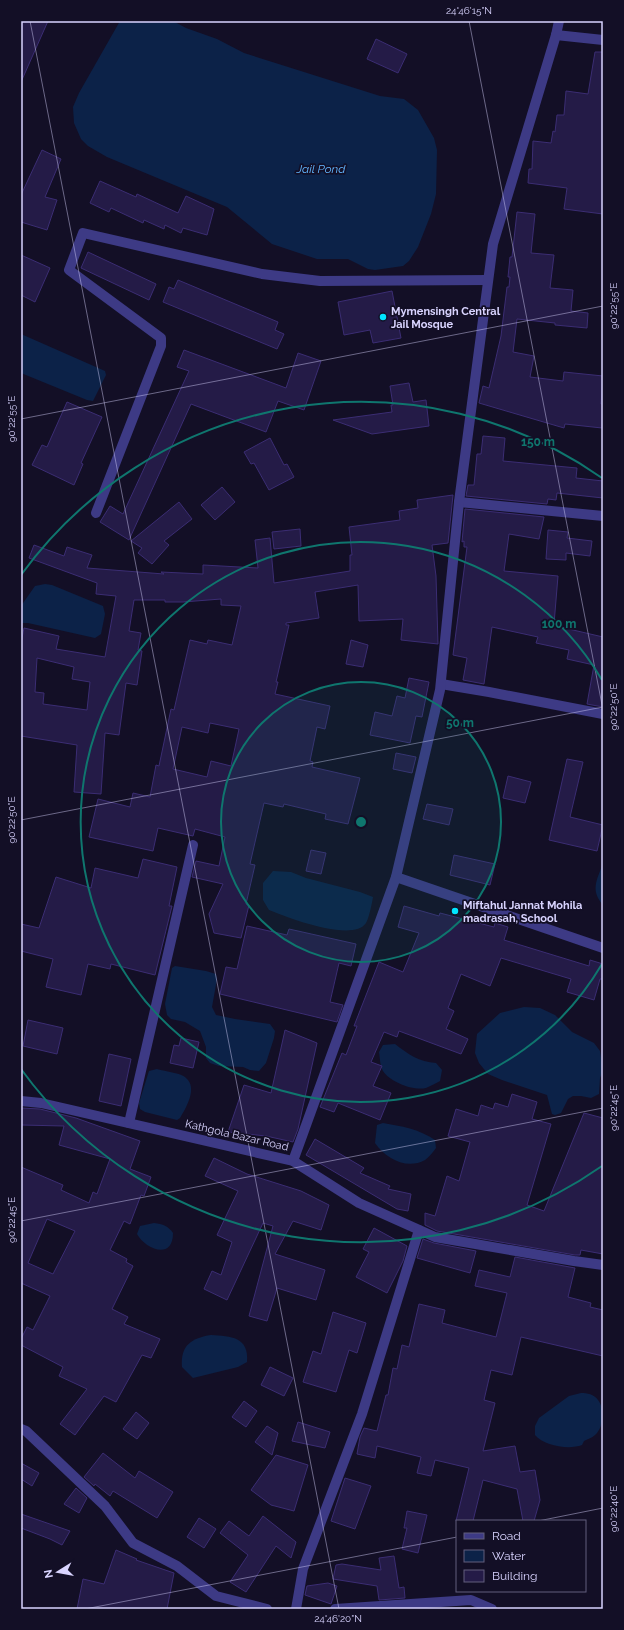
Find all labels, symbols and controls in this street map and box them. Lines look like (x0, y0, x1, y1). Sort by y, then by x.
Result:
text: 24°46'15"N (446, 5, 492, 16)
water label: Jail Pond (296, 162, 346, 176)
text: 90°22'55"E (608, 283, 619, 329)
place label: Mymensingh Central Jail Mosque (391, 305, 501, 331)
marker: Mymensingh Central Jail Mosque (378, 312, 388, 322)
text: 90°22'55"E (6, 396, 17, 442)
text: 150 m (521, 435, 555, 449)
text: 100 m (542, 617, 576, 631)
text: 90°22'50"E (608, 683, 619, 731)
text: 50 m (446, 716, 474, 730)
text: 90°22'50"E (6, 796, 17, 844)
centre of rings (354, 815, 368, 829)
place label: Miftahul Jannat Mohila madrasah, School (463, 899, 582, 925)
marker: Miftahul Jannat Mohila madrasah, School (450, 906, 460, 916)
text: 90°22'45"E (608, 1085, 619, 1131)
street label: Kathgola Bazar Road (184, 1117, 290, 1154)
text: 90°22'45"E (6, 1197, 17, 1243)
text: 90°22'40"E (608, 1486, 619, 1532)
legend (456, 1520, 586, 1592)
text: Road (492, 1529, 521, 1543)
text: Water (492, 1549, 526, 1563)
north arrow (38, 1552, 78, 1592)
text: N (41, 1568, 56, 1579)
text: Building (492, 1569, 538, 1583)
text: 24°46'20"N (314, 1613, 362, 1624)

